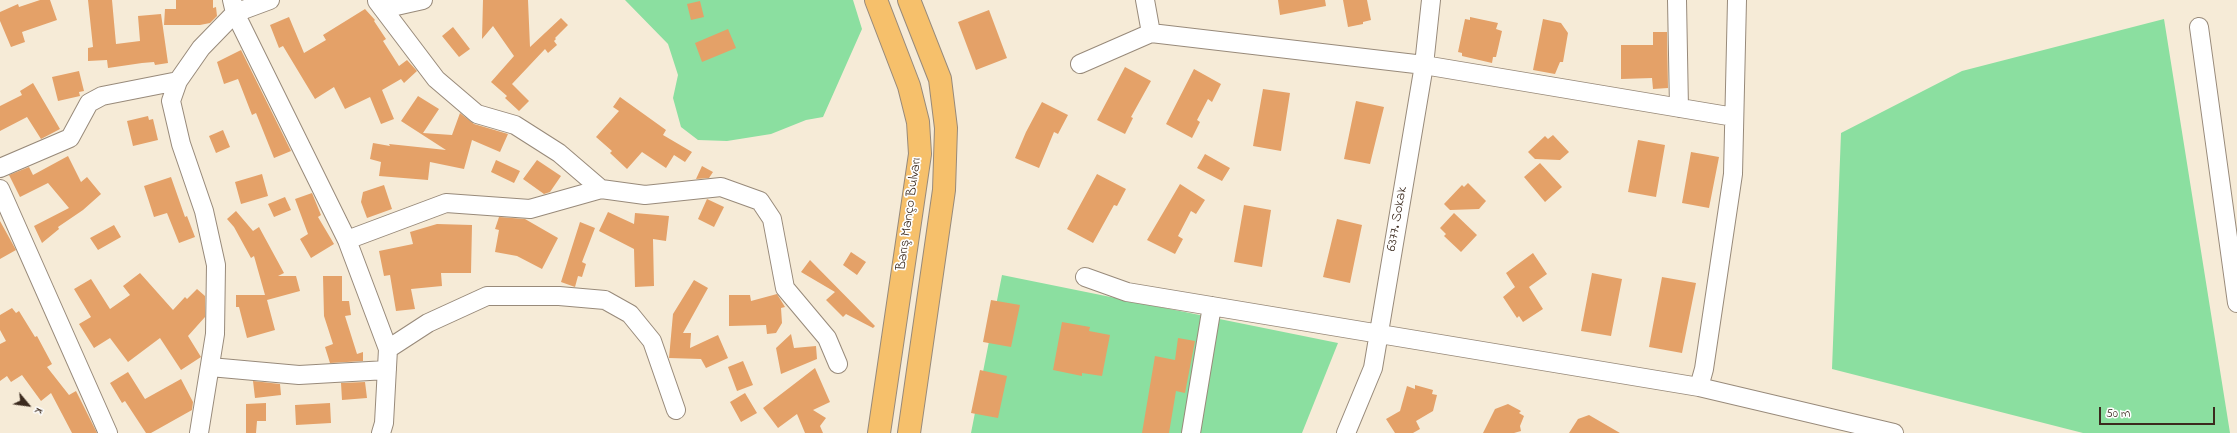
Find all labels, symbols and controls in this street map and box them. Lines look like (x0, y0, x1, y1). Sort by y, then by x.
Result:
street label: Barış Manço Bulvarı (894, 156, 926, 272)
street label: 6377. Sokak (1384, 185, 1412, 253)
north arrow (8, 385, 48, 425)
scale bar (2101, 399, 2217, 425)
text: K (30, 405, 47, 417)
text: 50 m (2106, 405, 2130, 423)

